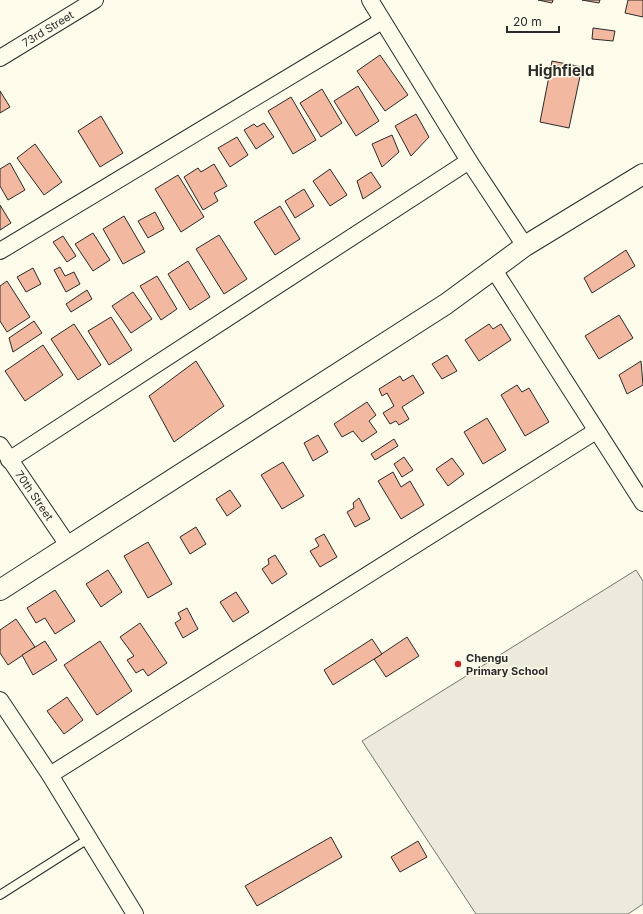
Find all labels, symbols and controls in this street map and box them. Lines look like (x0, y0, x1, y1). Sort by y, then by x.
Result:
street label: 73rd Street (20, 8, 76, 50)
scale bar (507, 8, 559, 34)
text: 20 m (513, 14, 542, 29)
district label: Highfield (528, 61, 594, 80)
street label: 70th Street (12, 468, 56, 523)
place label: Chengu Primary School (466, 651, 548, 678)
marker: Chengu Primary School (453, 659, 463, 669)

